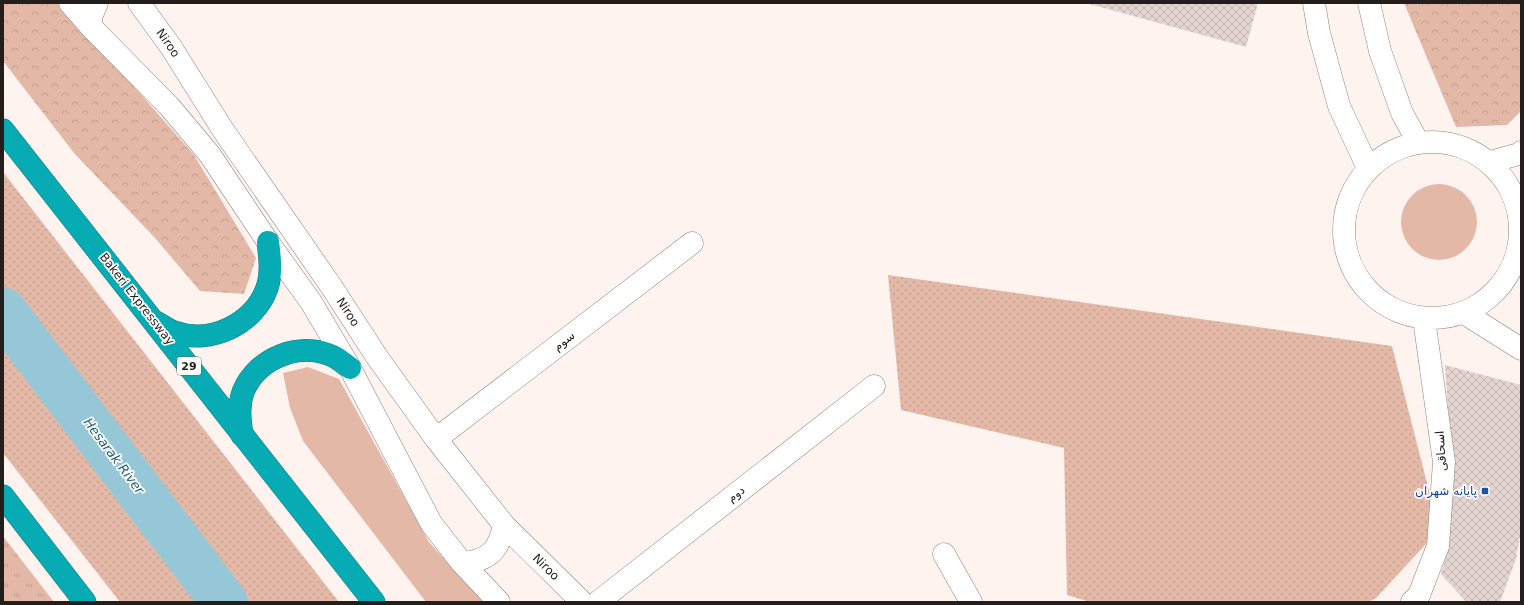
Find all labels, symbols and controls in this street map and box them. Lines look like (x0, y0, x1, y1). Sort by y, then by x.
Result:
street label: Niroo (153, 26, 183, 60)
street label: Bakeri Expressway (97, 250, 177, 348)
street label: Niroo (334, 295, 362, 329)
street label: سوم (550, 328, 578, 355)
road number: 29 (177, 357, 201, 375)
water label: Hesarak River (81, 415, 148, 498)
street label: اسحاقی (1433, 430, 1449, 472)
street label: دوم (724, 483, 748, 506)
place label: پایانه شهران (1415, 484, 1477, 499)
marker: پایانه شهران (1480, 486, 1490, 496)
street label: Niroo (530, 551, 562, 583)

